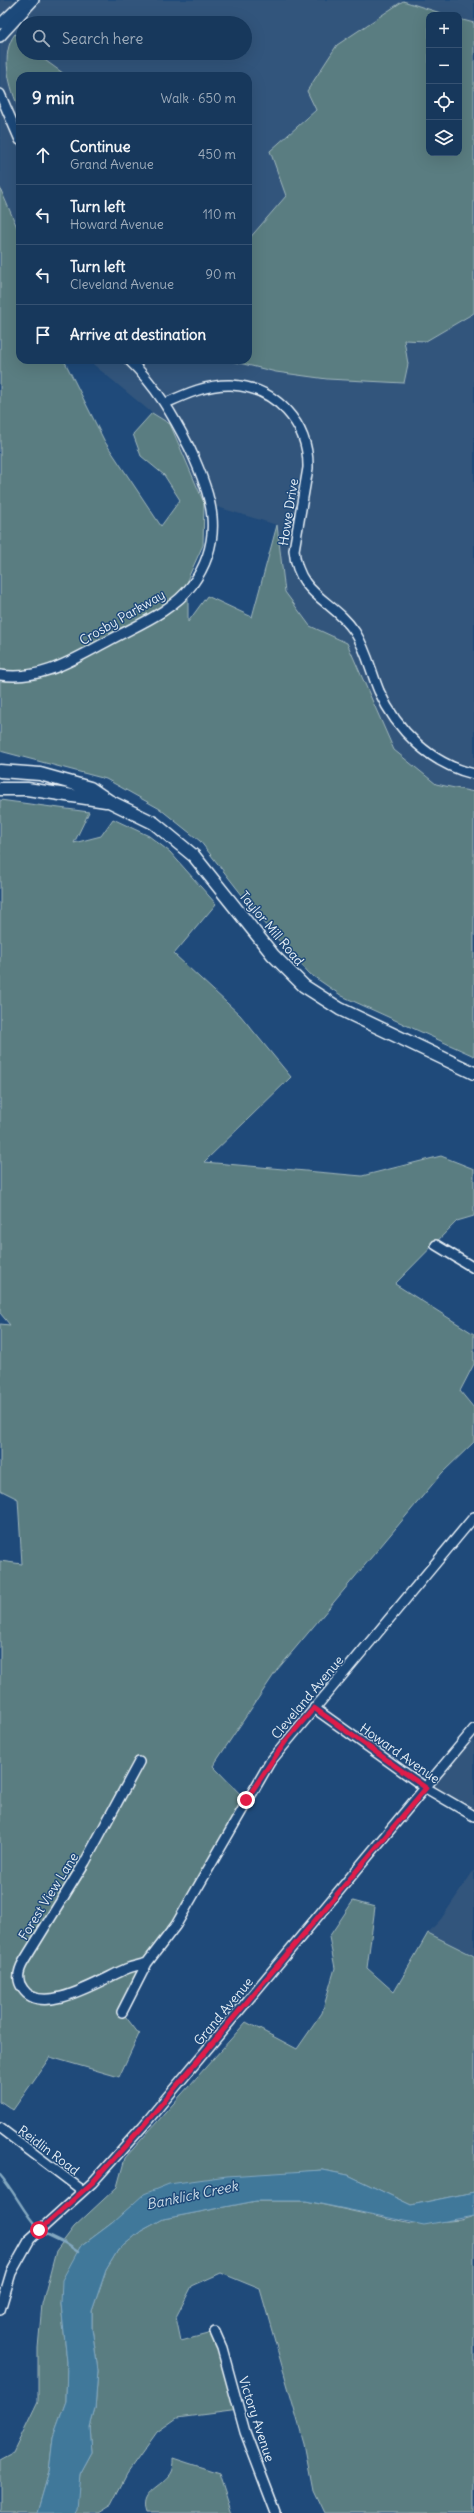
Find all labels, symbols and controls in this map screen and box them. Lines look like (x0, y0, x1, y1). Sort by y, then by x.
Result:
map controls (426, 12, 462, 156)
button: + (426, 12, 462, 48)
search box (16, 16, 252, 60)
icon: search (30, 27, 52, 49)
text: Search here (62, 29, 143, 48)
button: − (426, 48, 462, 84)
button: locate (426, 84, 462, 120)
text: 9 min (32, 87, 74, 109)
text: Walk · 650 m (161, 90, 236, 107)
button: layers (426, 120, 462, 156)
text: Continue (70, 137, 131, 156)
icon: ahead (32, 144, 54, 166)
text: 450 m (198, 146, 236, 163)
text: Grand Avenue (70, 156, 154, 173)
text: Turn left (70, 197, 125, 216)
icon: left (32, 204, 54, 226)
text: 110 m (203, 206, 236, 223)
text: Howard Avenue (70, 216, 164, 233)
text: Turn left (70, 257, 125, 276)
icon: left (32, 264, 54, 286)
text: 90 m (205, 266, 236, 283)
text: Cleveland Avenue (70, 276, 174, 293)
icon: arrive (32, 324, 54, 346)
text: Arrive at destination (70, 325, 206, 344)
street label: Howe Drive (275, 477, 302, 547)
street label: Crosby Parkway (76, 586, 168, 649)
street label: Taylor Mill Road (235, 888, 308, 969)
street label: Cleveland Avenue (267, 1652, 347, 1743)
street label: Howard Avenue (356, 1720, 443, 1787)
route end (237, 1791, 255, 1809)
street label: Forest View Lane (15, 1849, 82, 1943)
street label: Grand Avenue (190, 1974, 257, 2049)
street label: Reidlin Road (15, 2122, 83, 2179)
water label: Banklick Creek (145, 2176, 240, 2213)
route start (30, 2221, 48, 2239)
street label: Victory Avenue (235, 2374, 278, 2464)

